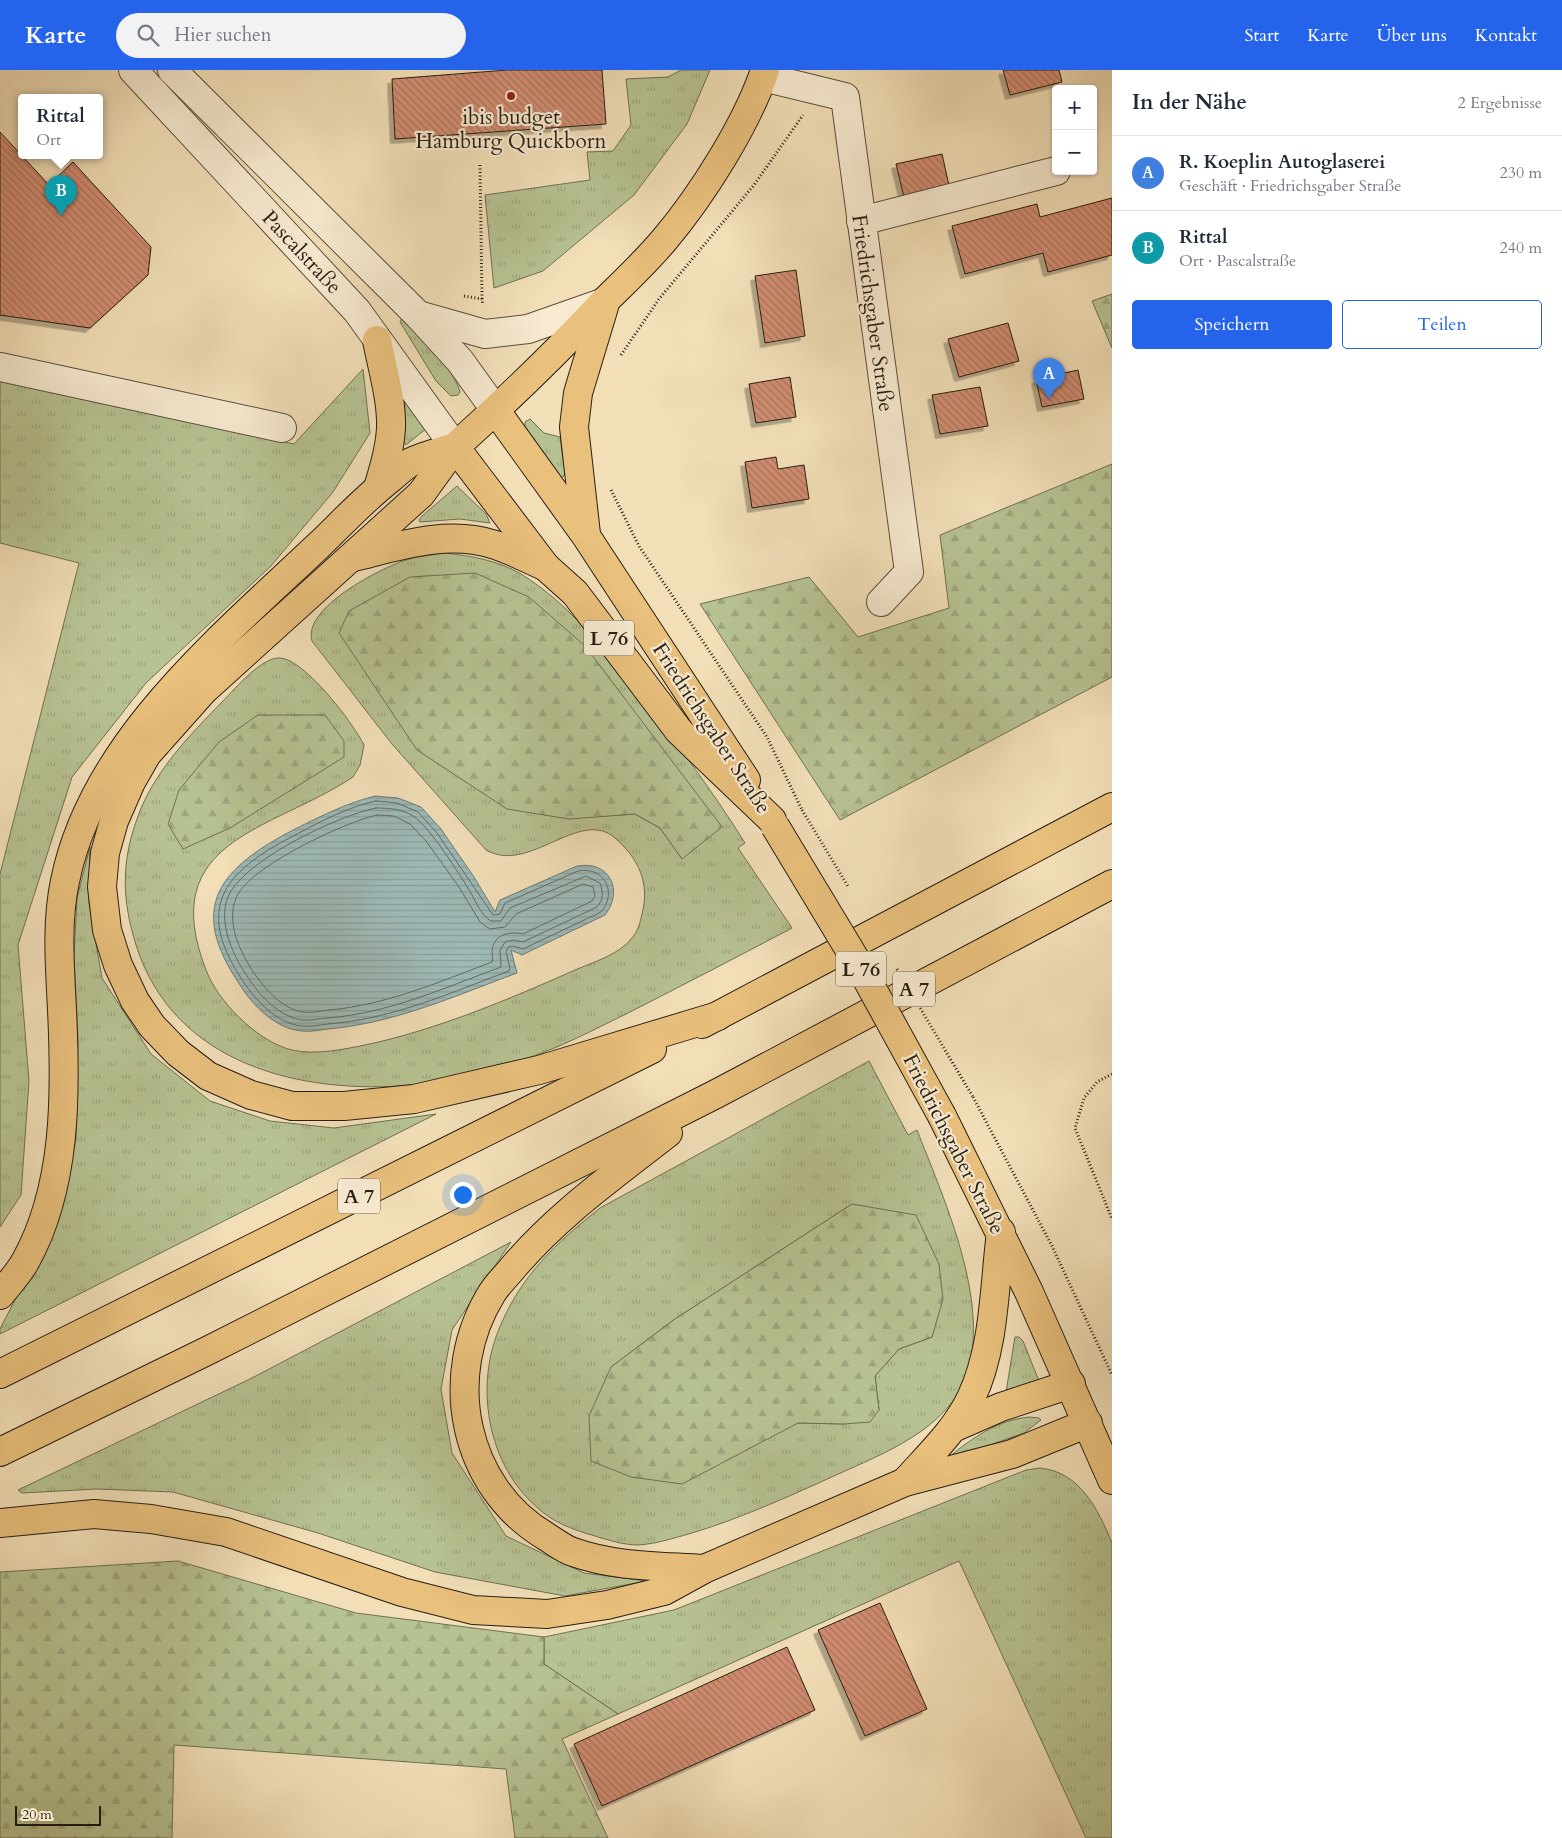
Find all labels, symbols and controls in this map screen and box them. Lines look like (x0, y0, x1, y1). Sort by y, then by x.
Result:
search box (116, 13, 466, 58)
text: Karte (25, 19, 86, 52)
icon: search (134, 21, 162, 49)
text: Hier suchen (174, 22, 272, 48)
text: Start (1244, 23, 1279, 48)
text: Karte (1307, 23, 1349, 48)
text: Über uns (1377, 23, 1447, 48)
text: Kontakt (1475, 23, 1537, 48)
map controls (1052, 85, 1097, 175)
button: + (1052, 85, 1097, 130)
text: In der Nähe (1132, 88, 1247, 117)
marker: ibis budget Hamburg Quickborn (505, 90, 517, 102)
text: 2 Ergebnisse (1457, 92, 1542, 114)
popup (18, 94, 103, 159)
text: Rittal (36, 103, 85, 129)
place label: ibis budget Hamburg Quickborn (416, 103, 606, 156)
text: Ort (36, 129, 61, 151)
button: − (1052, 130, 1097, 175)
text: R. Koeplin Autoglaserei (1179, 149, 1385, 175)
text: A (1142, 162, 1154, 184)
text: 230 m (1500, 162, 1542, 184)
pin: B (45, 175, 77, 216)
text: Geschäft · Friedrichsgaber Straße (1179, 175, 1401, 197)
street label: Pascalstraße (255, 204, 348, 301)
street label: Friedrichsgaber Straße (844, 213, 901, 414)
text: Rittal (1179, 224, 1227, 250)
text: B (1142, 237, 1154, 259)
text: 240 m (1500, 237, 1542, 259)
text: Ort · Pascalstraße (1179, 250, 1296, 272)
button: Speichern (1132, 300, 1332, 349)
button: Teilen (1342, 300, 1542, 349)
pin: A (1033, 358, 1065, 399)
road number: L 76 (584, 620, 634, 656)
street label: Friedrichsgaber Straße (645, 637, 778, 820)
road number: L 76 (836, 952, 886, 986)
road number: A 7 (893, 972, 935, 1006)
street label: Friedrichsgaber Straße (896, 1049, 1012, 1239)
road number: A 7 (338, 1178, 380, 1214)
your location (450, 1182, 476, 1208)
scale bar (15, 1803, 101, 1826)
text: 20 m (22, 1805, 52, 1824)

